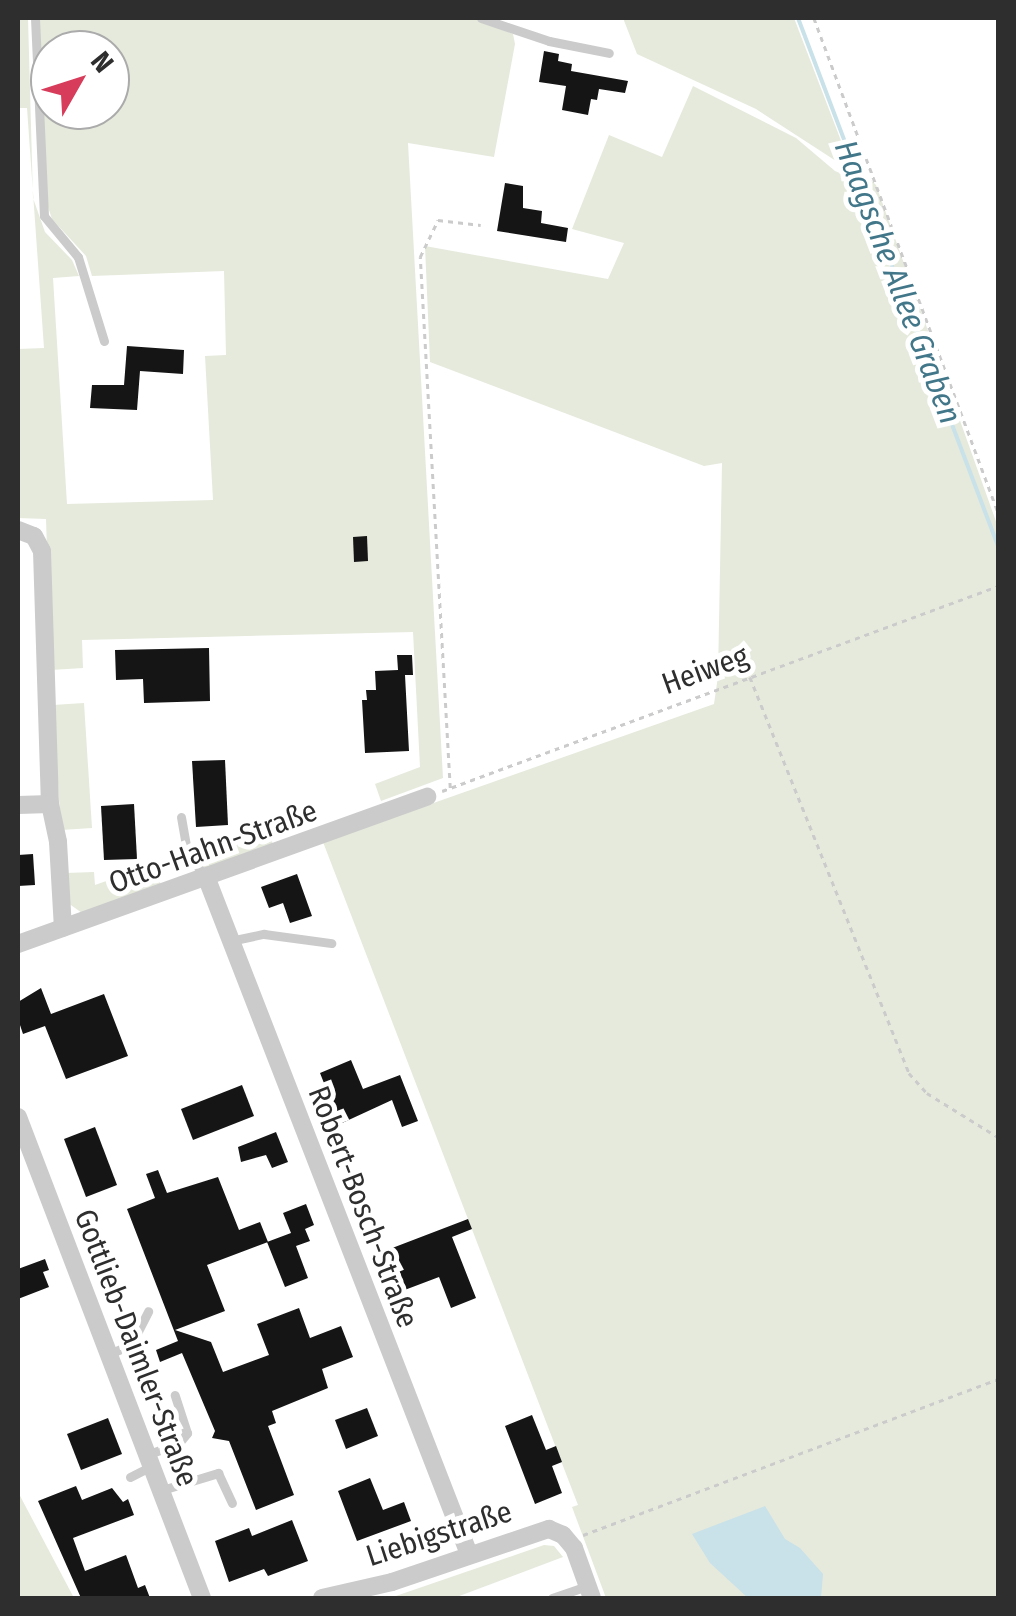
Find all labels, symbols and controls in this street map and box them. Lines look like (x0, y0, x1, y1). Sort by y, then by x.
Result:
north arrow (30, 30, 130, 130)
text: N (84, 45, 120, 79)
water label: Haagsche Allee Graben (826, 135, 970, 429)
street label: Heiweg (657, 638, 753, 702)
street label: Otto-Hahn-Straße (104, 793, 322, 901)
street label: Robert-Bosch-Straße (300, 1081, 426, 1333)
street label: Gottlieb-Daimler-Straße (67, 1204, 205, 1492)
street label: Liebigstraße (362, 1494, 516, 1574)

